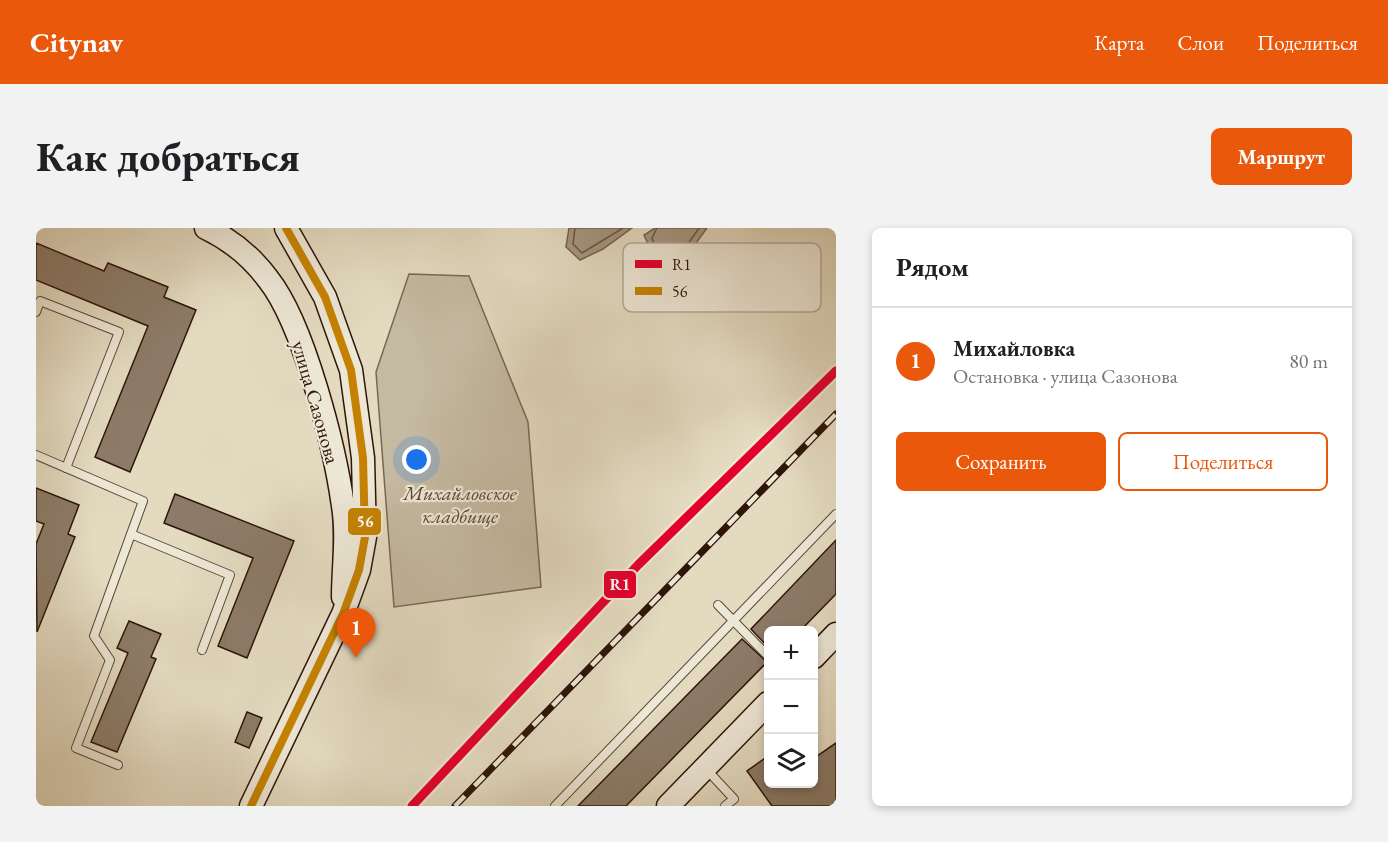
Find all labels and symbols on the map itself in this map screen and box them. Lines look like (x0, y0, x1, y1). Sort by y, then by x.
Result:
legend (623, 243, 821, 312)
text: R1 (672, 254, 691, 275)
text: 56 (672, 281, 688, 302)
street label: улица Сазонова (286, 337, 346, 467)
your location (402, 445, 431, 474)
park label: Михайловское кладбище (402, 480, 517, 529)
line badge: 56 (347, 507, 382, 536)
text: 56 (357, 511, 374, 532)
line badge: R1 (603, 570, 637, 599)
text: R1 (610, 574, 630, 595)
pin: 1 (336, 608, 376, 658)

